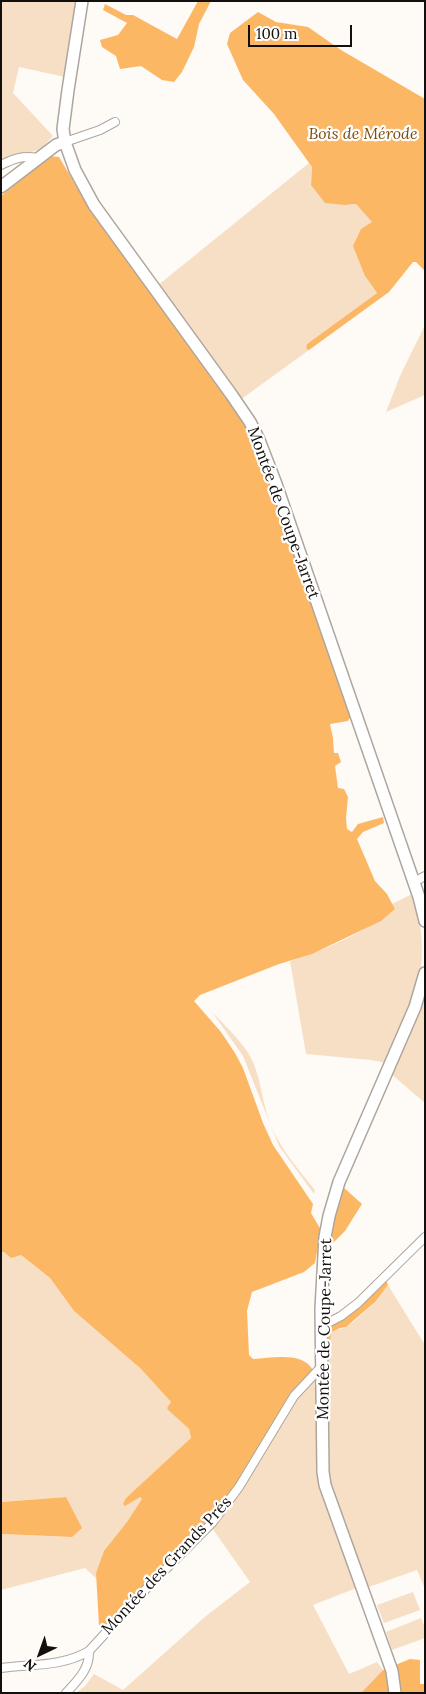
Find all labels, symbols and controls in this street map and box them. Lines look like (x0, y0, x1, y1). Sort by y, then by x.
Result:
scale bar (251, 15, 355, 47)
text: 100 m (256, 24, 297, 43)
park label: Bois de Mérode (308, 124, 418, 144)
street label: Montée de Coupe-Jarret (243, 424, 323, 602)
street label: Montée de Coupe-Jarret (314, 1238, 336, 1420)
street label: Montée des Grands Prés (98, 1493, 236, 1639)
north arrow (15, 1629, 65, 1679)
text: N (20, 1655, 40, 1675)

